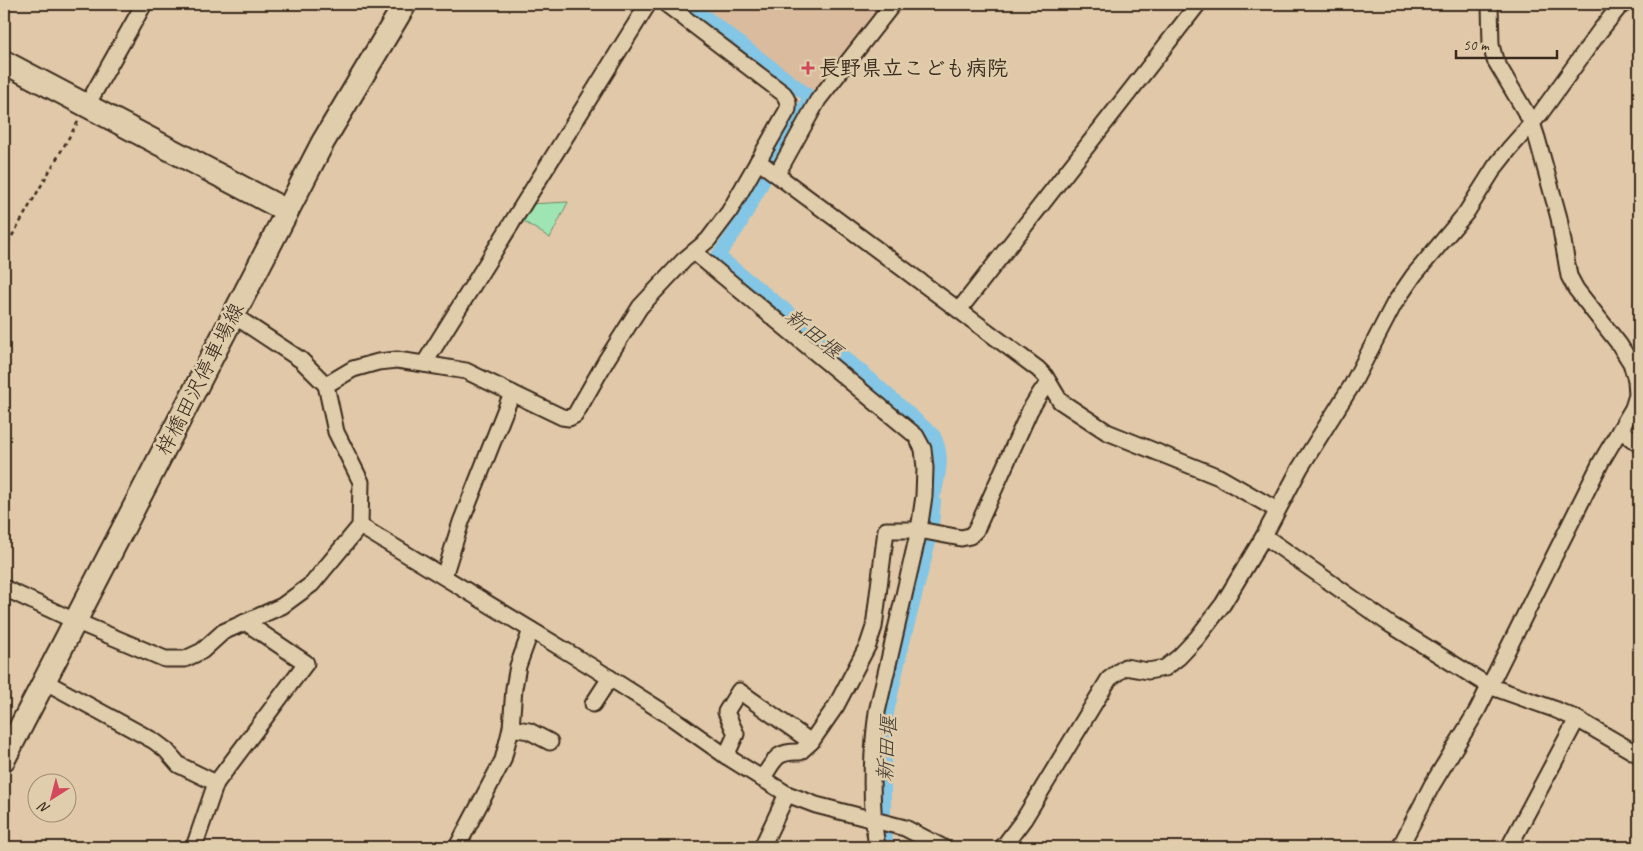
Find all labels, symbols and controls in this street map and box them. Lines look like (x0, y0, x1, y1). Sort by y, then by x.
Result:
scale bar (1456, 28, 1557, 60)
text: 50 m (1463, 36, 1490, 55)
place label: 長野県立こども病院 (819, 55, 1008, 81)
marker: 長野県立こども病院 (801, 61, 815, 75)
street label: 梓橋田沢停車場線 (150, 298, 250, 460)
water label: 新田堰 (779, 302, 849, 367)
water label: 新田堰 (871, 713, 903, 783)
north arrow (28, 774, 78, 824)
text: N (34, 797, 53, 818)

